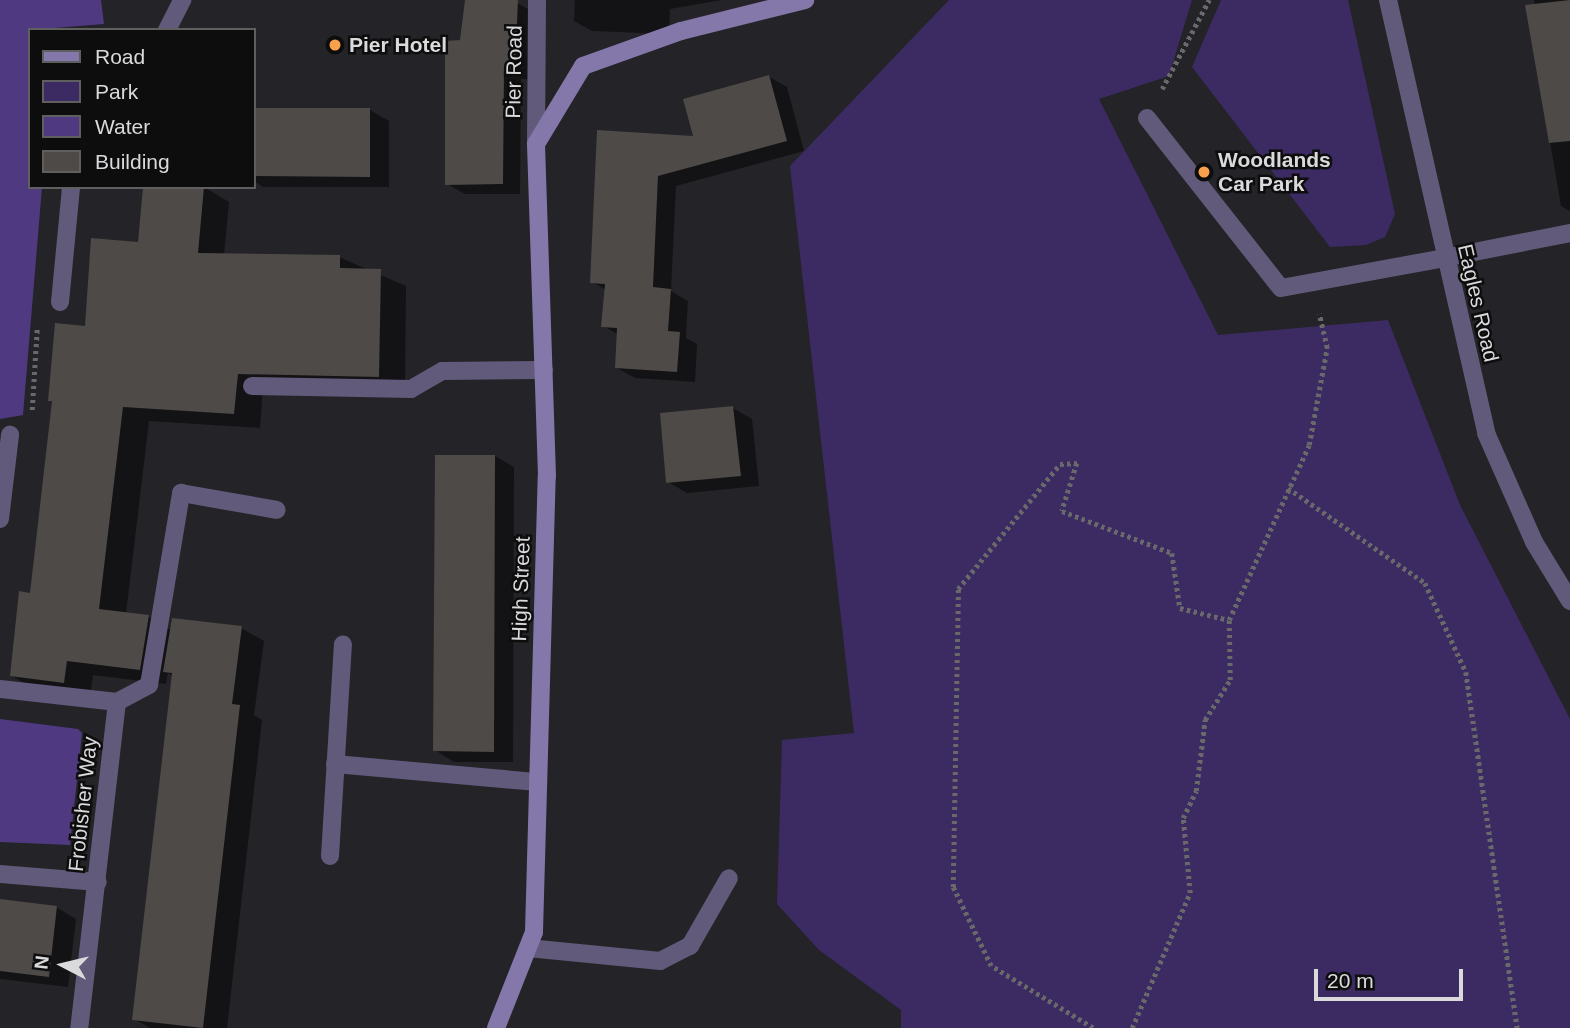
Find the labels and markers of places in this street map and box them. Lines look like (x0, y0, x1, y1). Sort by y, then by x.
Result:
place label: Pier Hotel (349, 32, 447, 58)
marker: Pier Hotel (327, 37, 343, 53)
place label: Woodlands Car Park (1218, 147, 1331, 197)
marker: Woodlands Car Park (1196, 164, 1212, 180)

